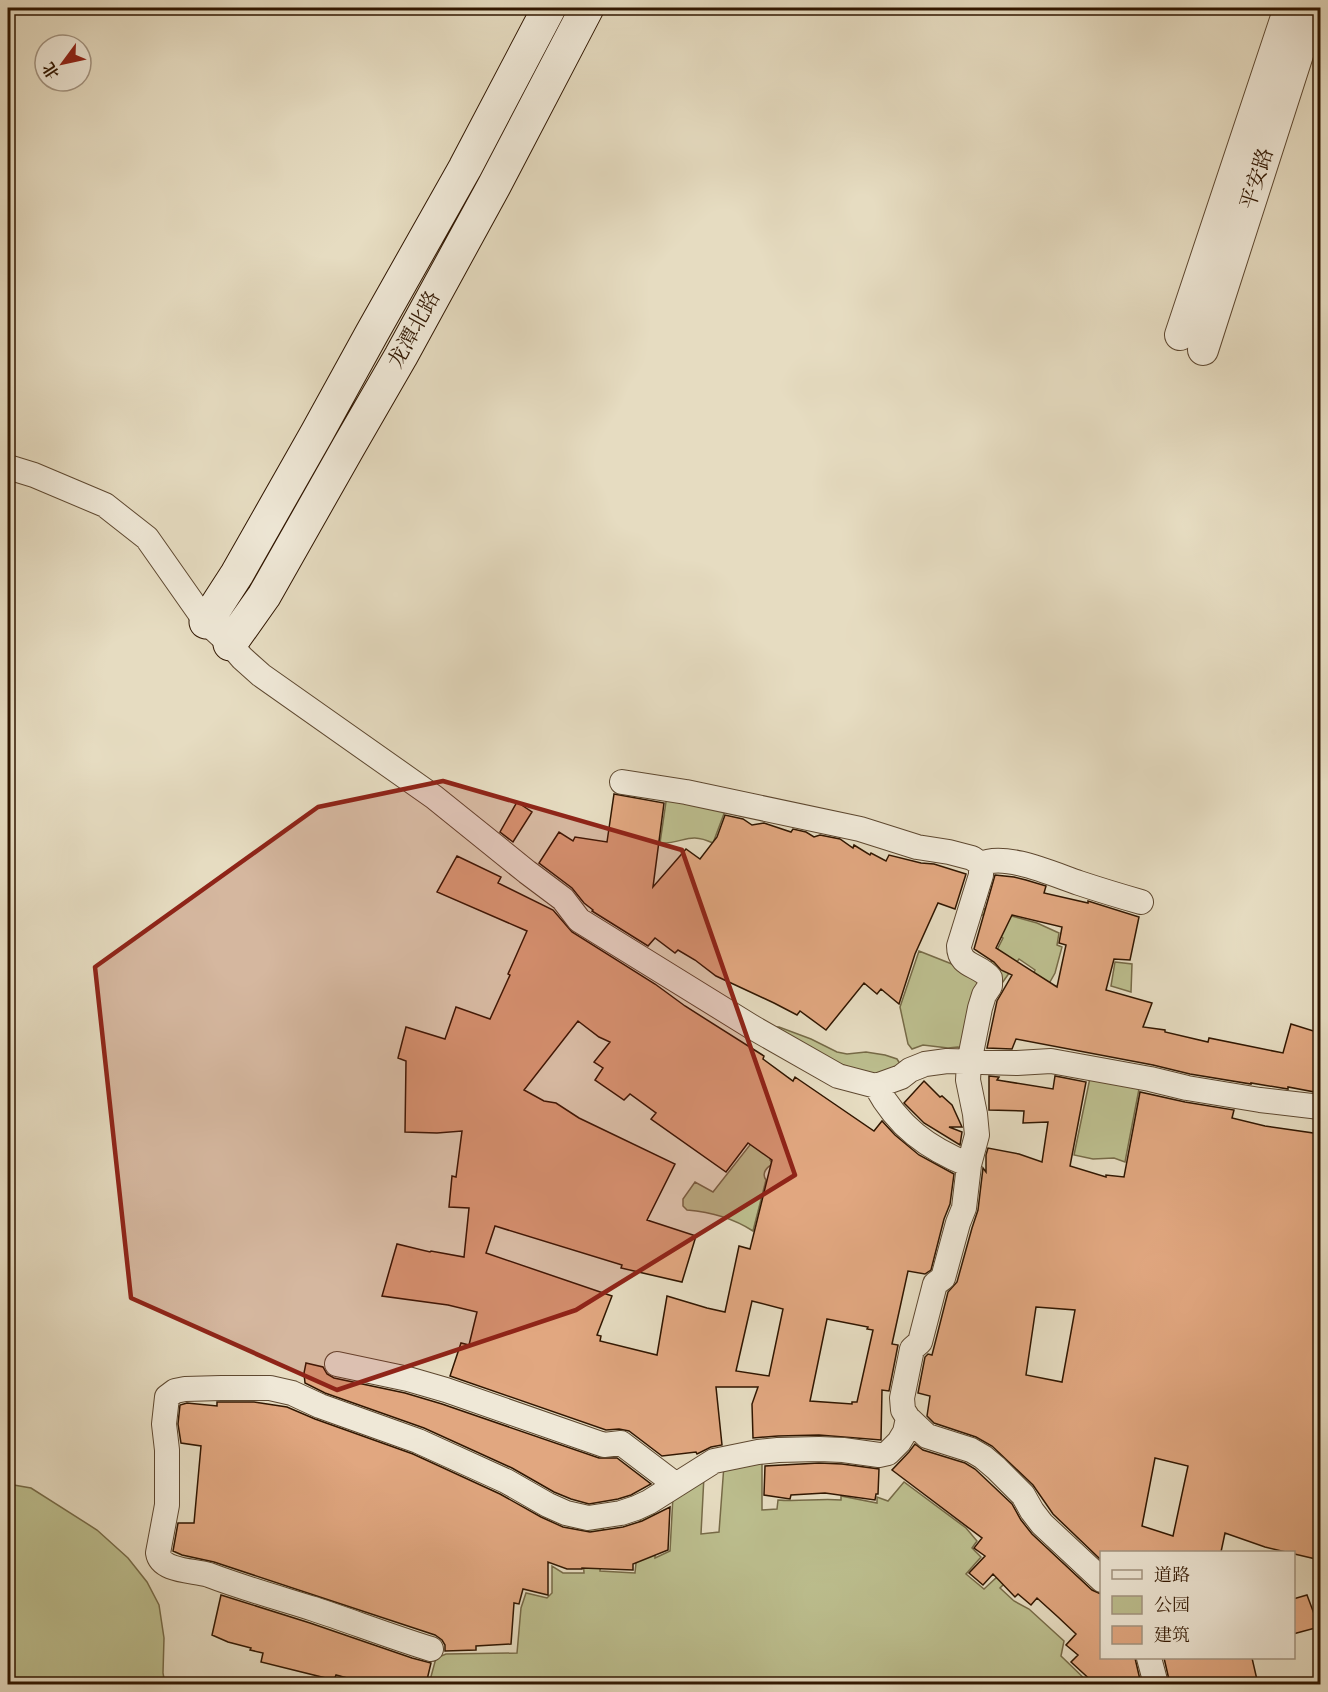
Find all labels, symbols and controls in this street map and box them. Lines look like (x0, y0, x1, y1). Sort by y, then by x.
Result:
north arrow (33, 33, 93, 93)
text: 北 (39, 59, 63, 82)
street label: 平安路 (1236, 145, 1278, 212)
street label: 龙潭北路 (384, 287, 445, 372)
legend (1100, 1551, 1295, 1659)
text: 道路 (1154, 1565, 1190, 1585)
text: 公园 (1154, 1596, 1190, 1615)
text: 建筑 (1154, 1625, 1190, 1645)

